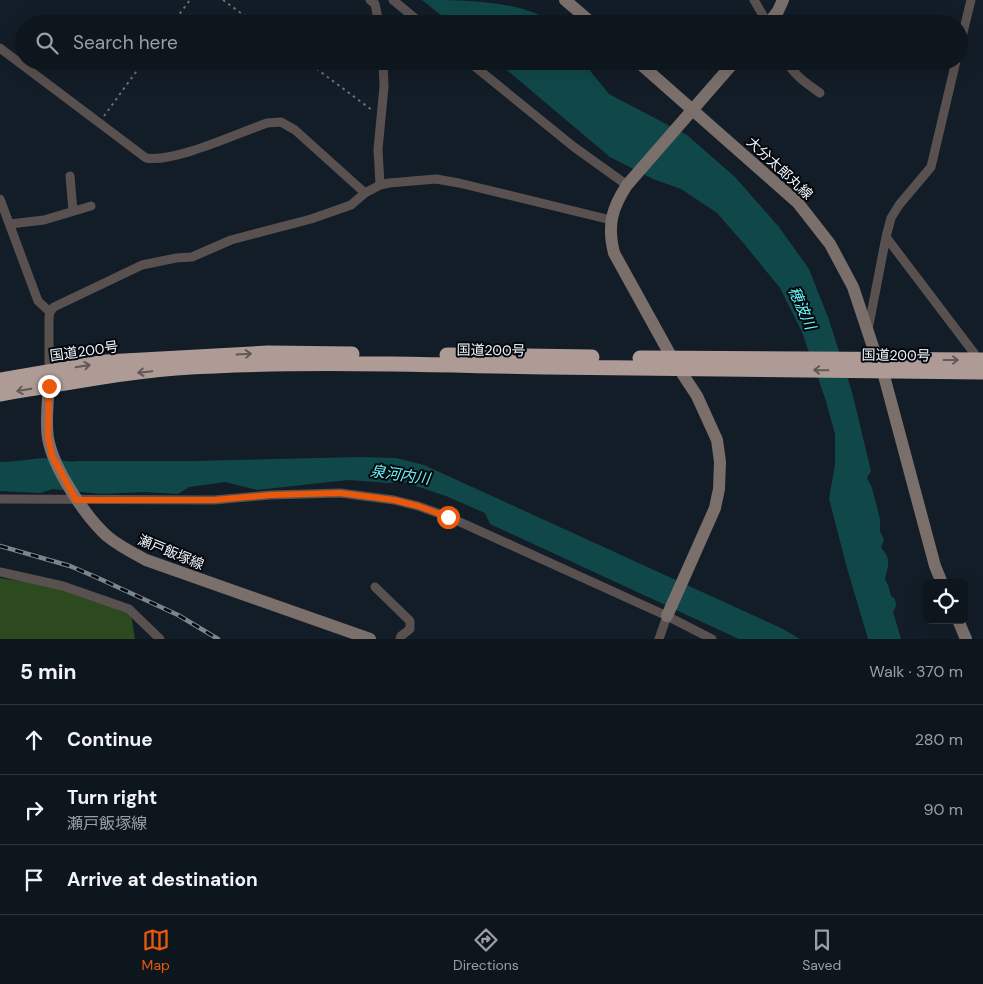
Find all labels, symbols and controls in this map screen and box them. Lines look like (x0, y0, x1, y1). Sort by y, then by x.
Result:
search box (15, 15, 968, 70)
icon: search (33, 29, 61, 57)
text: Search here (73, 30, 178, 55)
street label: 大分太郎丸線 (743, 133, 817, 203)
water label: 穂波川 (784, 283, 821, 334)
street label: 国道200号 (49, 337, 119, 365)
street label: 国道200号 (456, 340, 526, 360)
street label: 国道200号 (861, 345, 931, 365)
one-way arrow (236, 350, 252, 359)
one-way arrow (943, 355, 959, 364)
one-way arrow (74, 361, 90, 371)
one-way arrow (814, 366, 830, 375)
one-way arrow (138, 367, 154, 377)
route end (38, 375, 61, 398)
one-way arrow (17, 385, 33, 395)
water label: 泉河内川 (369, 461, 433, 489)
route start (437, 506, 460, 529)
street label: 瀬戸飯塚線 (135, 531, 207, 573)
map controls (923, 579, 968, 624)
button: locate (923, 579, 968, 624)
text: 5 min (20, 658, 76, 686)
text: Walk · 370 m (869, 661, 963, 682)
icon: ahead (20, 726, 48, 754)
text: Continue (67, 727, 153, 752)
text: 280 m (915, 729, 963, 750)
text: Turn right (67, 785, 157, 810)
icon: right (20, 796, 48, 824)
text: 90 m (923, 799, 963, 820)
text: 瀬戸飯塚線 (67, 813, 147, 834)
icon: arrive (20, 866, 48, 894)
text: Arrive at destination (67, 867, 258, 892)
tab: Map (142, 926, 170, 974)
tab: Directions (453, 926, 519, 974)
tab: Saved (802, 926, 841, 974)

